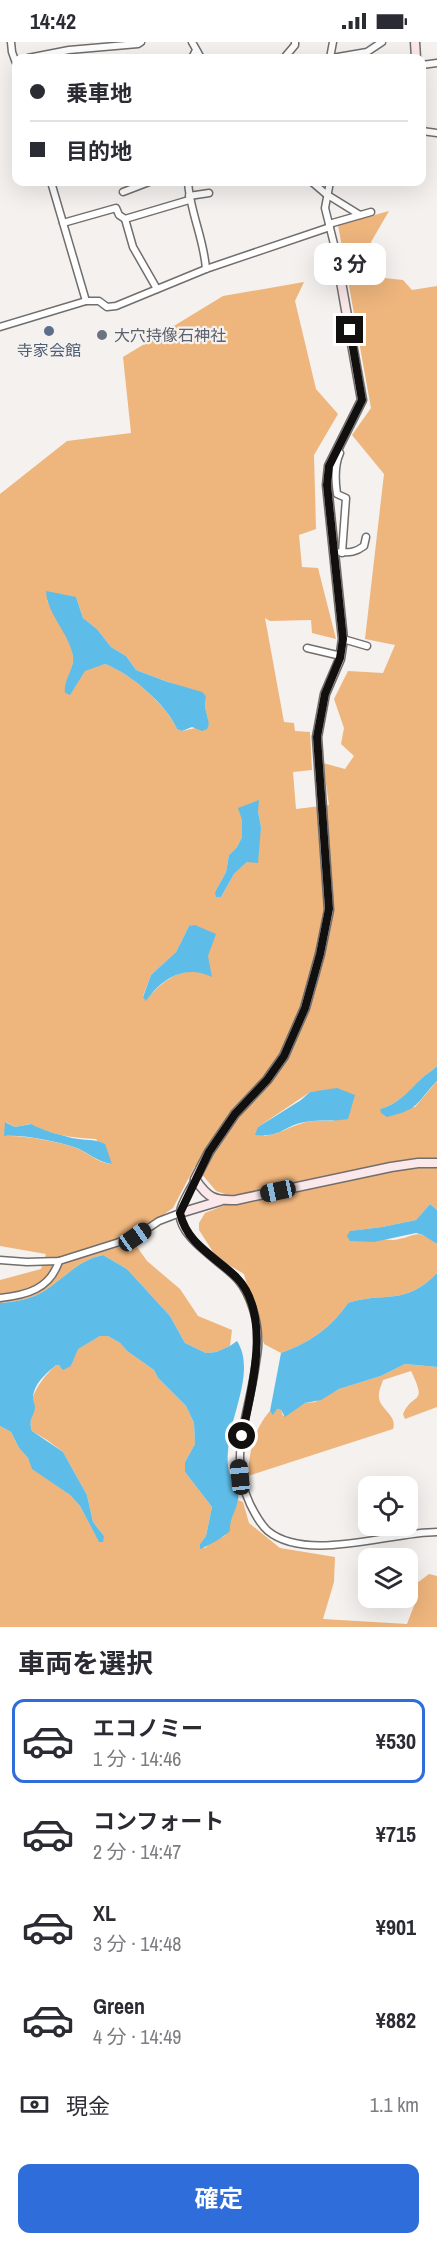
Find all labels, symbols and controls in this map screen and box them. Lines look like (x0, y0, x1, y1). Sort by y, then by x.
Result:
text: 14:42 (30, 6, 76, 36)
text: 乗車地 (66, 78, 132, 108)
text: 目的地 (66, 136, 132, 166)
callout: 3 分 (314, 243, 386, 285)
text: 3 分 (333, 250, 367, 277)
route end (336, 316, 363, 343)
marker: 寺家会館 (42, 324, 56, 338)
place label: 大穴持像石神社 (114, 324, 226, 346)
marker: 大穴持像石神社 (95, 328, 109, 342)
place label: 寺家会館 (17, 339, 81, 361)
car (259, 1178, 297, 1204)
car (115, 1219, 155, 1255)
route start (228, 1422, 255, 1449)
car (229, 1458, 251, 1496)
map controls (358, 1476, 418, 1608)
button: locate (358, 1476, 418, 1536)
button: layers (358, 1548, 418, 1608)
text: 車両を選択 (18, 1645, 153, 1681)
text: エコノミー (93, 1713, 203, 1743)
icon: car (21, 1714, 75, 1768)
text: ¥530 (376, 1726, 416, 1756)
text: 1 分 · 14:46 (93, 1745, 181, 1772)
text: コンフォート (93, 1806, 224, 1836)
icon: car (21, 1807, 75, 1861)
text: ¥715 (376, 1819, 416, 1849)
text: 2 分 · 14:47 (93, 1838, 181, 1865)
text: XL (93, 1898, 116, 1928)
icon: car (21, 1900, 75, 1954)
text: ¥901 (376, 1912, 416, 1942)
text: 3 分 · 14:48 (93, 1930, 181, 1957)
text: Green (93, 1991, 145, 2021)
icon: car (21, 1993, 75, 2047)
text: ¥882 (376, 2005, 416, 2035)
text: 4 分 · 14:49 (93, 2023, 181, 2050)
icon: cash (18, 2088, 51, 2121)
text: 現金 (66, 2091, 110, 2121)
text: 1.1 km (370, 2091, 419, 2118)
button: 確定 (18, 2164, 419, 2233)

